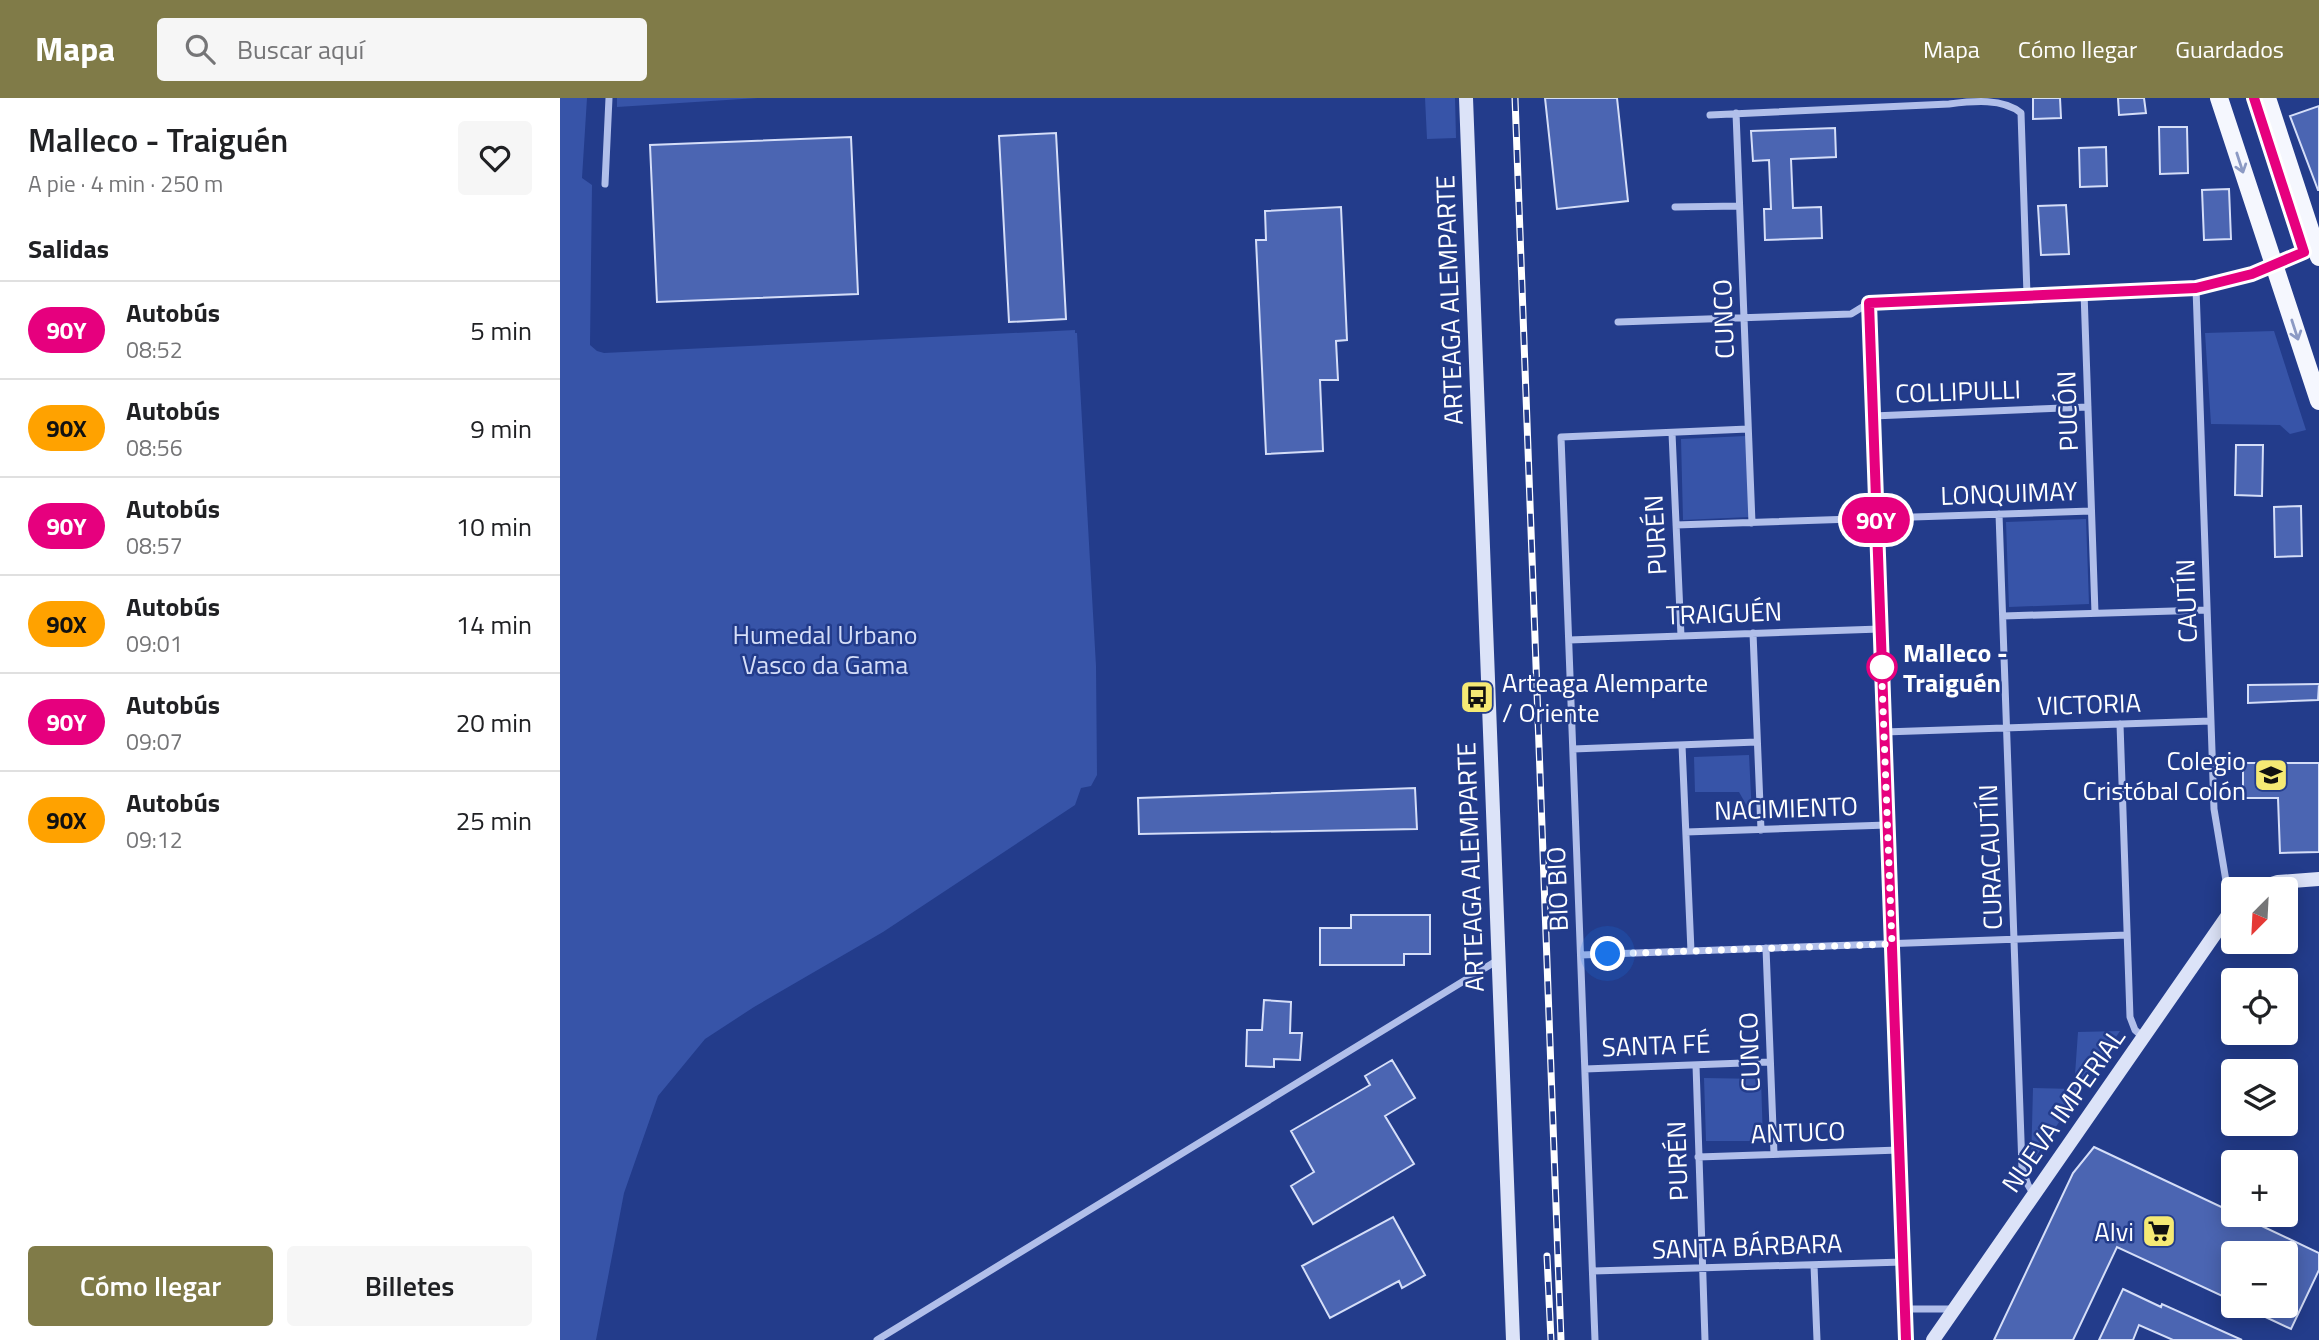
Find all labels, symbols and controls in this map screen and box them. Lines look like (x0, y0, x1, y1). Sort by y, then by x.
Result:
search box (157, 18, 647, 81)
text: Mapa (35, 24, 115, 74)
icon: search (181, 30, 219, 68)
text: Buscar aquí (237, 30, 364, 69)
text: Mapa (1923, 31, 1980, 67)
text: Cómo llegar (2018, 31, 2137, 67)
text: Guardados (2175, 31, 2284, 67)
text: Malleco - Traiguén (28, 115, 288, 165)
button: heart (458, 121, 532, 195)
one-way arrow (2235, 151, 2247, 173)
text: A pie · 4 min · 250 m (28, 166, 223, 201)
street label: ARTEAGA ALEMPARTE (1425, 174, 1473, 426)
text: Salidas (28, 229, 109, 268)
street label: CUNCO (1702, 279, 1744, 359)
text: Autobús (126, 293, 220, 332)
text: 5 min (470, 311, 532, 350)
text: 90Y (46, 312, 87, 348)
one-way arrow (2289, 319, 2302, 341)
text: 08:52 (126, 332, 183, 367)
street label: COLLIPULLI (1894, 369, 2022, 413)
street label: PUCÓN (2046, 370, 2088, 452)
text: Autobús (126, 391, 220, 430)
text: 9 min (470, 409, 532, 448)
text: 90X (46, 410, 87, 446)
text: 08:56 (126, 430, 183, 465)
street label: LONQUIMAY (1940, 471, 2078, 515)
text: Autobús (126, 489, 220, 528)
street label: PURÉN (1633, 494, 1677, 576)
line badge: 90Y (1836, 497, 1916, 543)
text: 90Y (1856, 502, 1896, 538)
text: 10 min (456, 507, 532, 546)
text: 90Y (46, 508, 87, 544)
text: 08:57 (126, 528, 183, 563)
street label: CAUTÍN (2165, 558, 2207, 644)
text: Autobús (126, 587, 220, 626)
street label: TRAIGUÉN (1665, 591, 1783, 635)
text: 14 min (456, 605, 532, 644)
text: 90X (46, 606, 87, 642)
park label: Humedal Urbano Vasco da Gama (733, 615, 917, 684)
text: 09:01 (126, 626, 183, 661)
place label: Malleco - Traiguén (1903, 633, 2008, 702)
marker: Malleco - Traiguén (1867, 652, 1897, 682)
place label: Arteaga Alemparte / Oriente (1502, 663, 1708, 732)
bus stop icon: Arteaga Alemparte / Oriente (1458, 678, 1496, 716)
street label: VICTORIA (2036, 683, 2142, 725)
text: Autobús (126, 685, 220, 724)
text: 20 min (456, 703, 532, 742)
text: 90Y (46, 704, 87, 740)
text: 09:07 (126, 724, 183, 759)
street label: ARTEAGA ALEMPARTE (1446, 741, 1494, 993)
place label: Colegio Cristóbal Colón (2083, 741, 2246, 810)
school or university icon: Colegio Cristóbal Colón (2252, 756, 2290, 794)
text: Autobús (126, 783, 220, 822)
street label: CURACAUTÍN (1968, 783, 2012, 931)
street label: NACIMIENTO (1713, 786, 1859, 830)
text: 25 min (456, 801, 532, 840)
text: 90X (46, 802, 87, 838)
text: 09:12 (126, 822, 183, 857)
street label: BIO BIO (1536, 846, 1578, 932)
north arrow (2221, 877, 2298, 954)
map controls (2221, 877, 2298, 1318)
your location (1590, 936, 1625, 971)
button: locate (2221, 968, 2298, 1045)
street label: CUNCO (1728, 1012, 1770, 1092)
street label: NUEVA IMPERIAL (1992, 1019, 2135, 1200)
street label: SANTA FÉ (1601, 1024, 1711, 1066)
button: layers (2221, 1059, 2298, 1136)
street label: ANTUCO (1750, 1111, 1846, 1153)
street label: PURÉN (1656, 1120, 1698, 1202)
button: + (2221, 1150, 2298, 1227)
place label: Alvi (2094, 1212, 2134, 1251)
supermarket icon: Alvi (2140, 1212, 2178, 1250)
street label: SANTA BÁRBARA (1651, 1223, 1843, 1269)
button: − (2221, 1241, 2298, 1318)
button: Cómo llegar (28, 1246, 273, 1326)
button: Billetes (287, 1246, 532, 1326)

